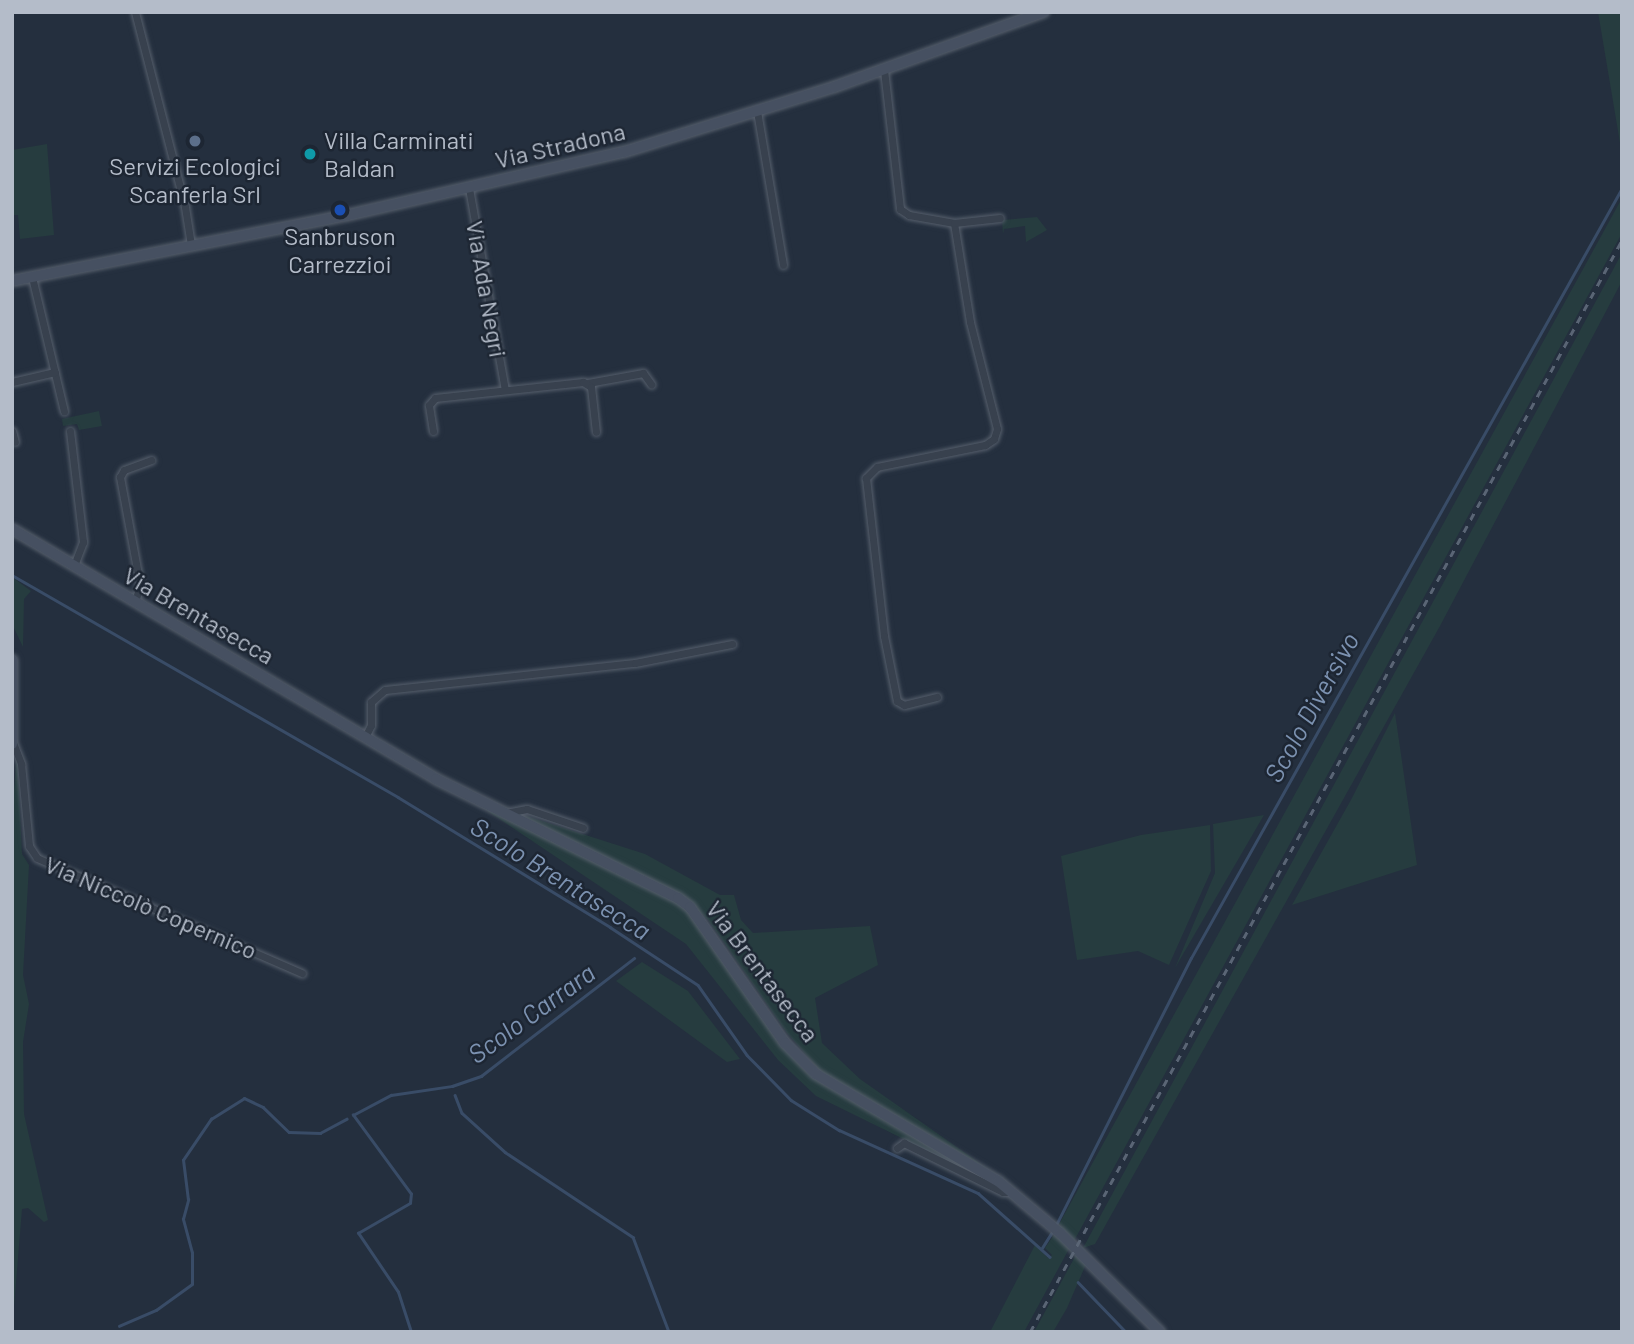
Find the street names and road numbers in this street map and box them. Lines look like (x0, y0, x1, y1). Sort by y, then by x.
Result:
street label: Via Stradona (492, 116, 628, 174)
street label: Via Ada Negri (461, 218, 513, 360)
street label: Via Brentasecca (119, 560, 279, 670)
street label: Via Niccolò Copernico (41, 849, 261, 965)
street label: Via Brentasecca (701, 895, 825, 1047)

